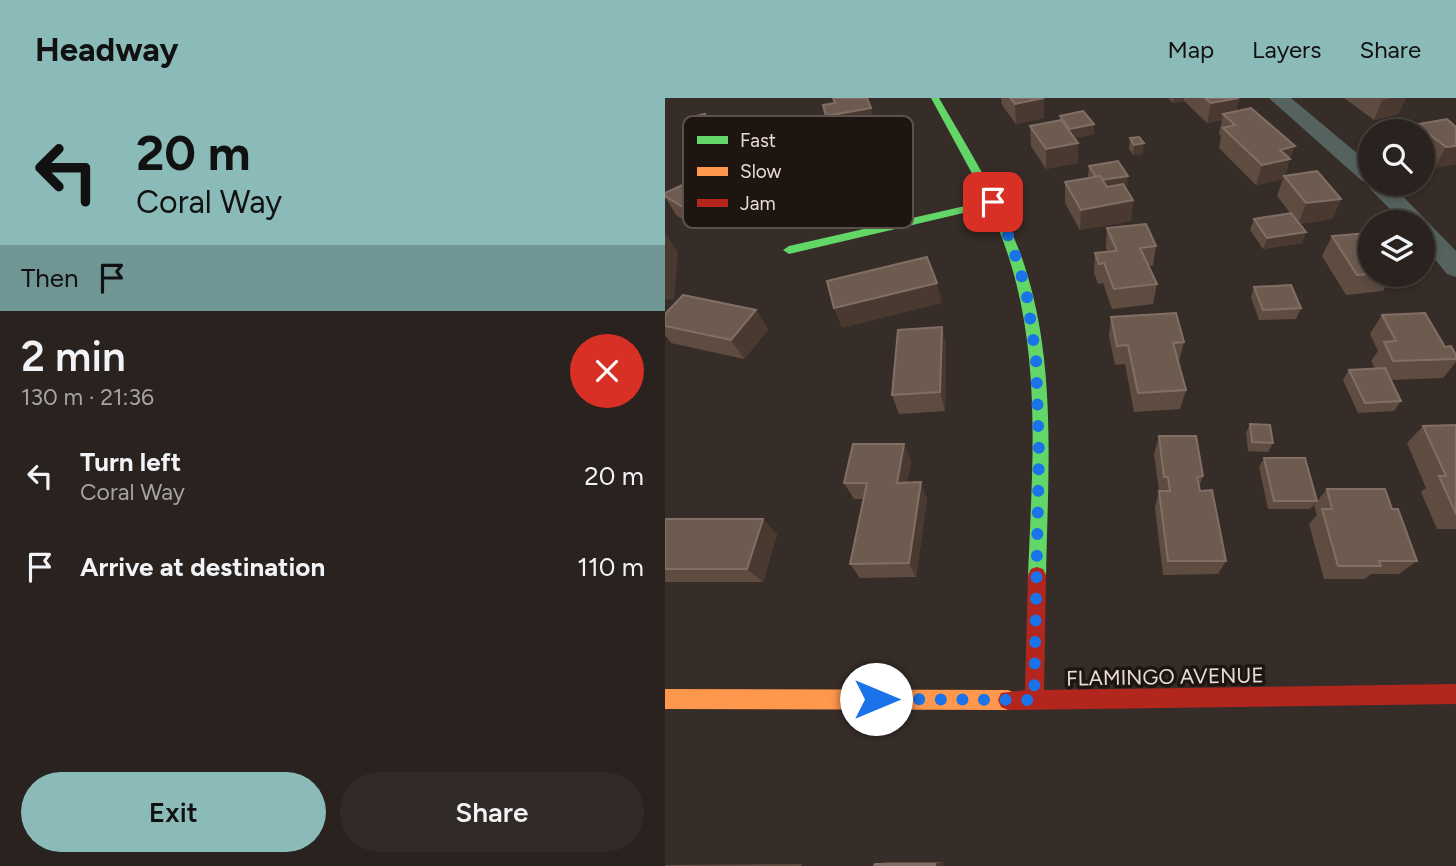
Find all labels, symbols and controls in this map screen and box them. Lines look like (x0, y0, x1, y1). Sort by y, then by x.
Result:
text: Headway (35, 30, 178, 69)
text: Map (1167, 35, 1214, 64)
text: Layers (1252, 35, 1321, 64)
text: Share (1359, 35, 1421, 64)
legend (683, 116, 913, 228)
map controls (1358, 119, 1435, 287)
button: search (1358, 119, 1435, 196)
text: 20 m (136, 123, 251, 182)
icon: left (21, 126, 112, 217)
text: Fast (740, 129, 776, 152)
text: Slow (740, 160, 782, 183)
pin (963, 172, 1023, 232)
text: Coral Way (136, 183, 282, 221)
icon: arrive (974, 183, 1012, 221)
text: Jam (740, 192, 776, 215)
button: layers (1358, 210, 1435, 287)
icon: arrive (93, 259, 131, 297)
text: Then (21, 262, 79, 294)
text: 2 min (21, 331, 126, 382)
button: close (570, 334, 644, 408)
text: 130 m · 21:36 (21, 383, 154, 411)
text: Turn left (80, 446, 181, 478)
icon: left (21, 457, 59, 495)
text: 20 m (584, 460, 644, 492)
text: Coral Way (80, 478, 185, 506)
icon: arrive (21, 548, 59, 586)
text: Arrive at destination (80, 551, 325, 583)
text: 110 m (577, 551, 644, 583)
position arrow (839, 662, 913, 736)
street label: FLAMINGO AVENUE (1066, 662, 1264, 691)
button: Exit (21, 772, 326, 852)
button: Share (340, 772, 644, 852)

